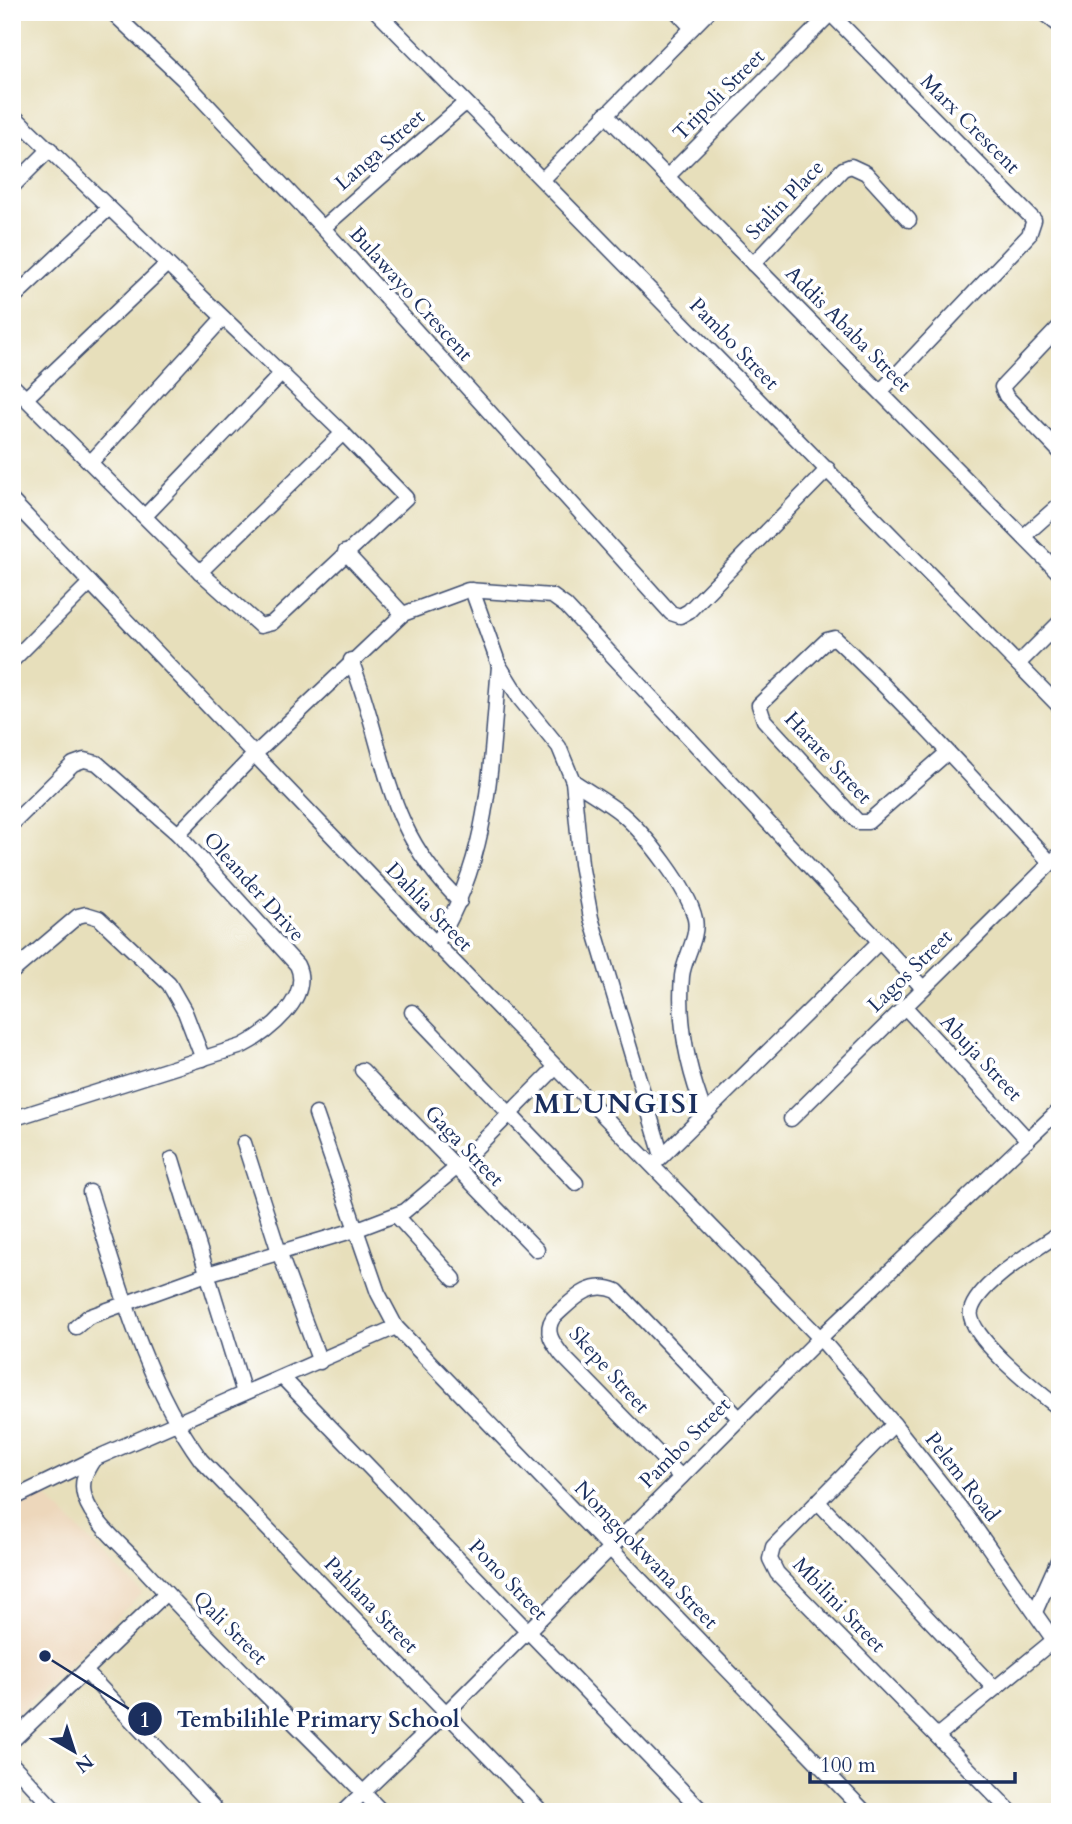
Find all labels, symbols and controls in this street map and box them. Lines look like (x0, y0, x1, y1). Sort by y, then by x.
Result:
street label: Tripoli Street (667, 42, 772, 147)
street label: Marx Crescent (914, 68, 1027, 181)
street label: Langa Street (329, 103, 432, 197)
street label: Stalin Place (739, 154, 831, 246)
street label: Bulawayo Crescent (343, 220, 480, 368)
street label: Addis Ababa Street (778, 259, 918, 399)
street label: Pambo Street (683, 291, 786, 397)
street label: Harare Street (778, 705, 879, 811)
street label: Oleander Drive (197, 826, 311, 948)
street label: Dahlia Street (379, 856, 479, 958)
street label: Lagos Street (861, 923, 959, 1019)
street label: Abuja Street (933, 1008, 1029, 1108)
district label: MLUNGISI (533, 1085, 701, 1123)
street label: Gaga Street (418, 1099, 510, 1193)
street label: Skepe Street (562, 1320, 656, 1420)
street label: Pambo Street (633, 1391, 737, 1495)
street label: Pelem Road (918, 1426, 1006, 1528)
street label: Nomgqokwana Street (568, 1475, 725, 1636)
street label: Pono Street (462, 1533, 555, 1627)
street label: Pahlana Street (317, 1550, 425, 1660)
street label: Mbilini Street (786, 1551, 892, 1659)
street label: Qali Street (186, 1584, 274, 1672)
callout: Tembilihle Primary School (127, 1697, 473, 1741)
text: Tembilihle Primary School (176, 1704, 460, 1735)
text: 1 (140, 1706, 150, 1735)
north arrow (38, 1716, 108, 1786)
scale bar (810, 1740, 1014, 1784)
text: N (69, 1748, 99, 1779)
text: 100 m (820, 1751, 876, 1780)

